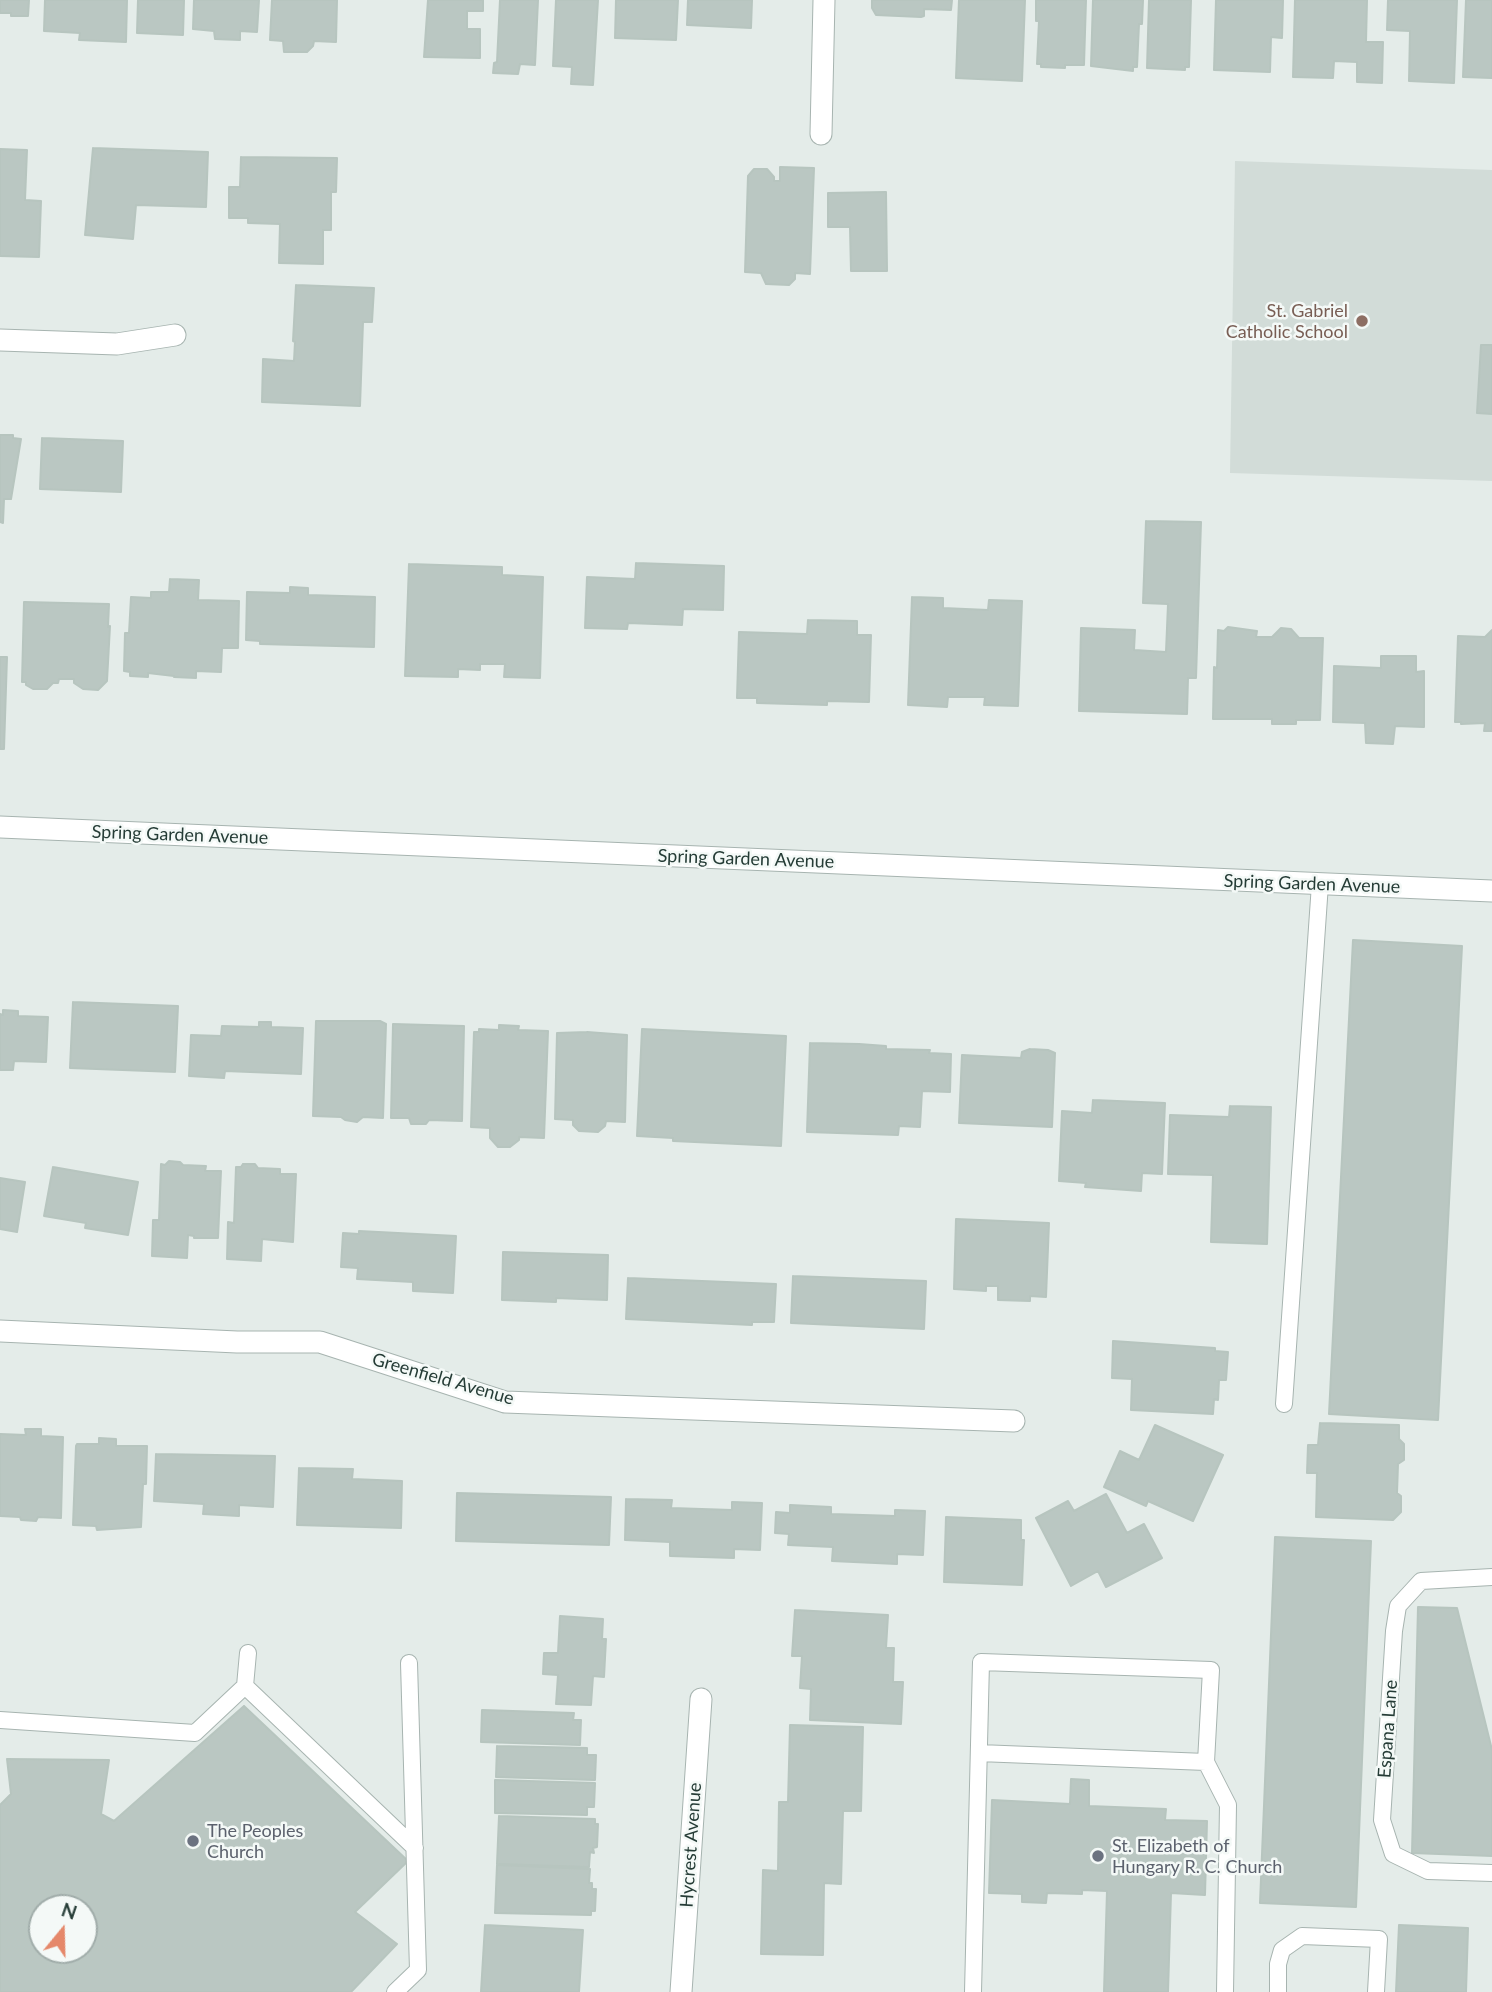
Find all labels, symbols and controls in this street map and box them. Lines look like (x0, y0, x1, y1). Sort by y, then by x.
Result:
place label: St. Gabriel Catholic School (1226, 300, 1348, 342)
marker: St. Gabriel Catholic School (1354, 313, 1370, 329)
street label: Spring Garden Avenue (91, 821, 269, 849)
street label: Spring Garden Avenue (657, 845, 835, 873)
street label: Spring Garden Avenue (1223, 870, 1401, 898)
street label: Greenfield Avenue (370, 1348, 516, 1410)
street label: Espana Lane (1374, 1679, 1402, 1779)
street label: Hycrest Avenue (676, 1782, 706, 1908)
place label: The Peoples Church (207, 1820, 303, 1862)
marker: The Peoples Church (185, 1833, 201, 1849)
place label: St. Elizabeth of Hungary R. C. Church (1112, 1835, 1282, 1878)
marker: St. Elizabeth of Hungary R. C. Church (1090, 1848, 1106, 1864)
north arrow (28, 1894, 98, 1964)
text: N (59, 1897, 80, 1924)

